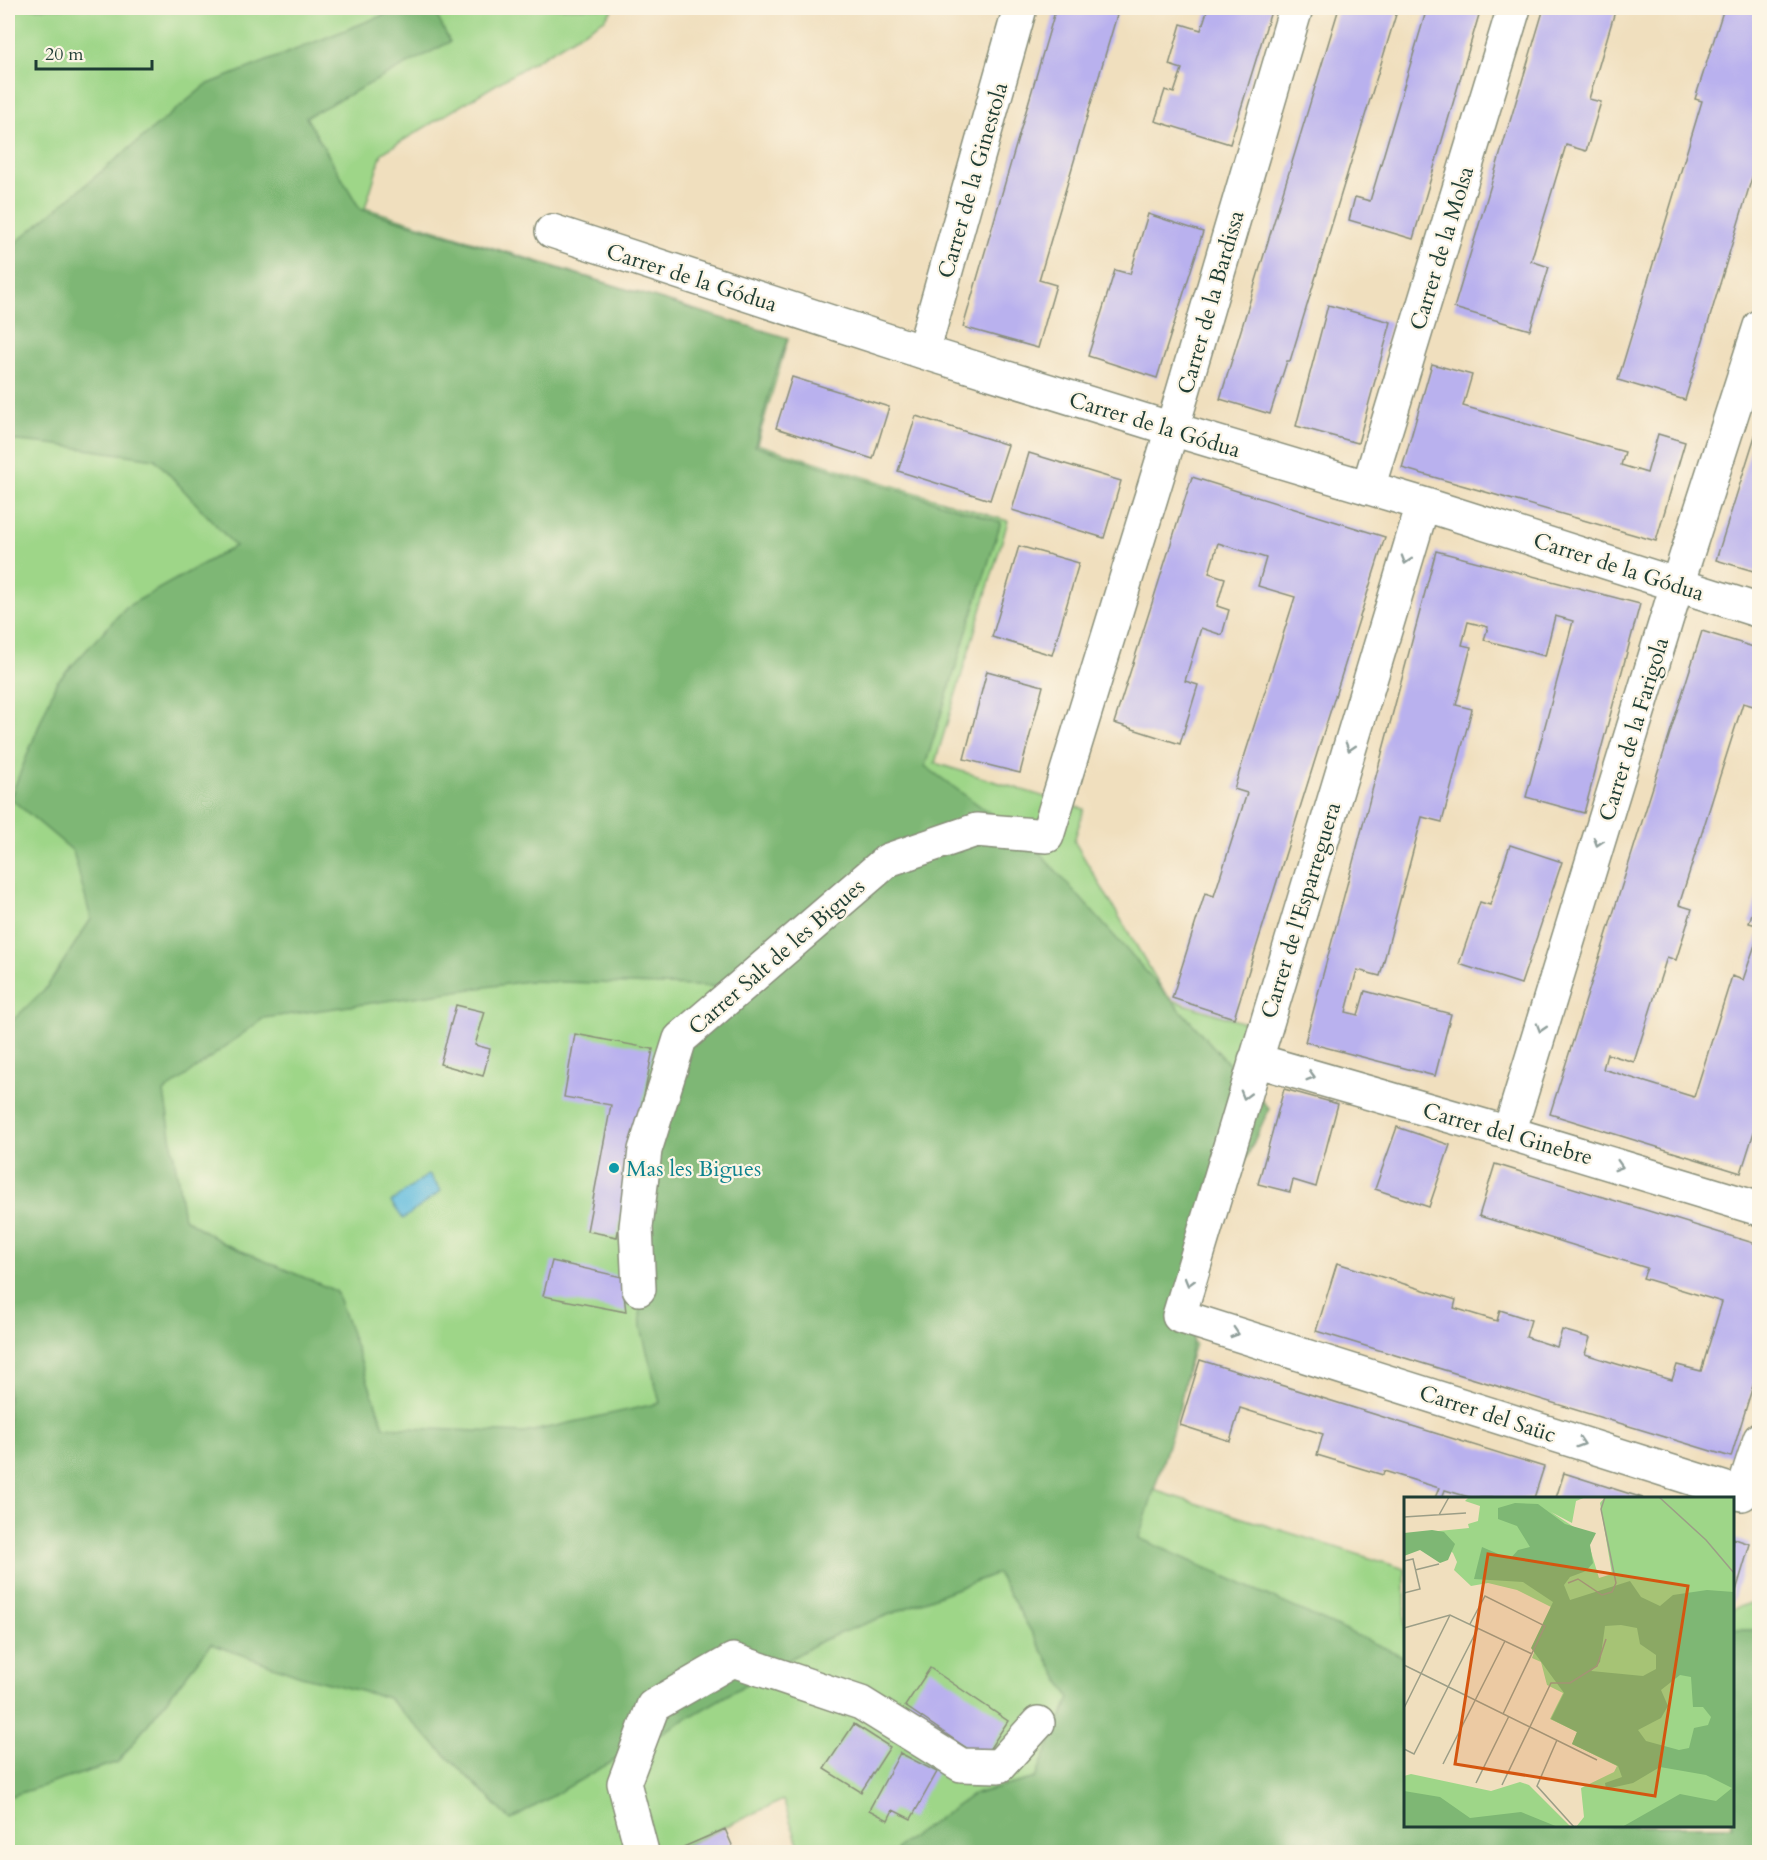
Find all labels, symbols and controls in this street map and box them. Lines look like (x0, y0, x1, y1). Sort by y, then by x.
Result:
scale bar (36, 33, 152, 71)
text: 20 m (45, 42, 84, 67)
street label: Carrer de la Ginestola (931, 78, 1015, 282)
street label: Carrer de la Molsa (1403, 162, 1481, 334)
street label: Carrer de la Bardissa (1170, 207, 1252, 398)
street label: Carrer de la Gódua (603, 236, 781, 320)
street label: Carrer de la Gódua (1065, 385, 1244, 465)
street label: Carrer de la Gódua (1530, 525, 1708, 609)
one-way arrow (1401, 554, 1413, 565)
street label: Carrer de la Farigola (1592, 633, 1676, 825)
one-way arrow (1345, 741, 1357, 752)
street label: Carrer de l'Esparreguera (1254, 798, 1348, 1022)
one-way arrow (1593, 836, 1605, 846)
street label: Carrer Salt de les Bigues (682, 872, 871, 1042)
one-way arrow (1536, 1022, 1548, 1033)
one-way arrow (1305, 1069, 1316, 1081)
one-way arrow (1240, 1089, 1252, 1100)
street label: Carrer del Ginebre (1419, 1095, 1596, 1173)
place label: Mas les Bigues (626, 1154, 761, 1184)
one-way arrow (1613, 1159, 1624, 1171)
marker: Mas les Bigues (607, 1161, 621, 1175)
one-way arrow (1184, 1276, 1196, 1286)
one-way arrow (1229, 1326, 1240, 1338)
street label: Carrer del Saüc (1415, 1378, 1560, 1450)
one-way arrow (1575, 1436, 1586, 1448)
inset map (1404, 1497, 1734, 1827)

